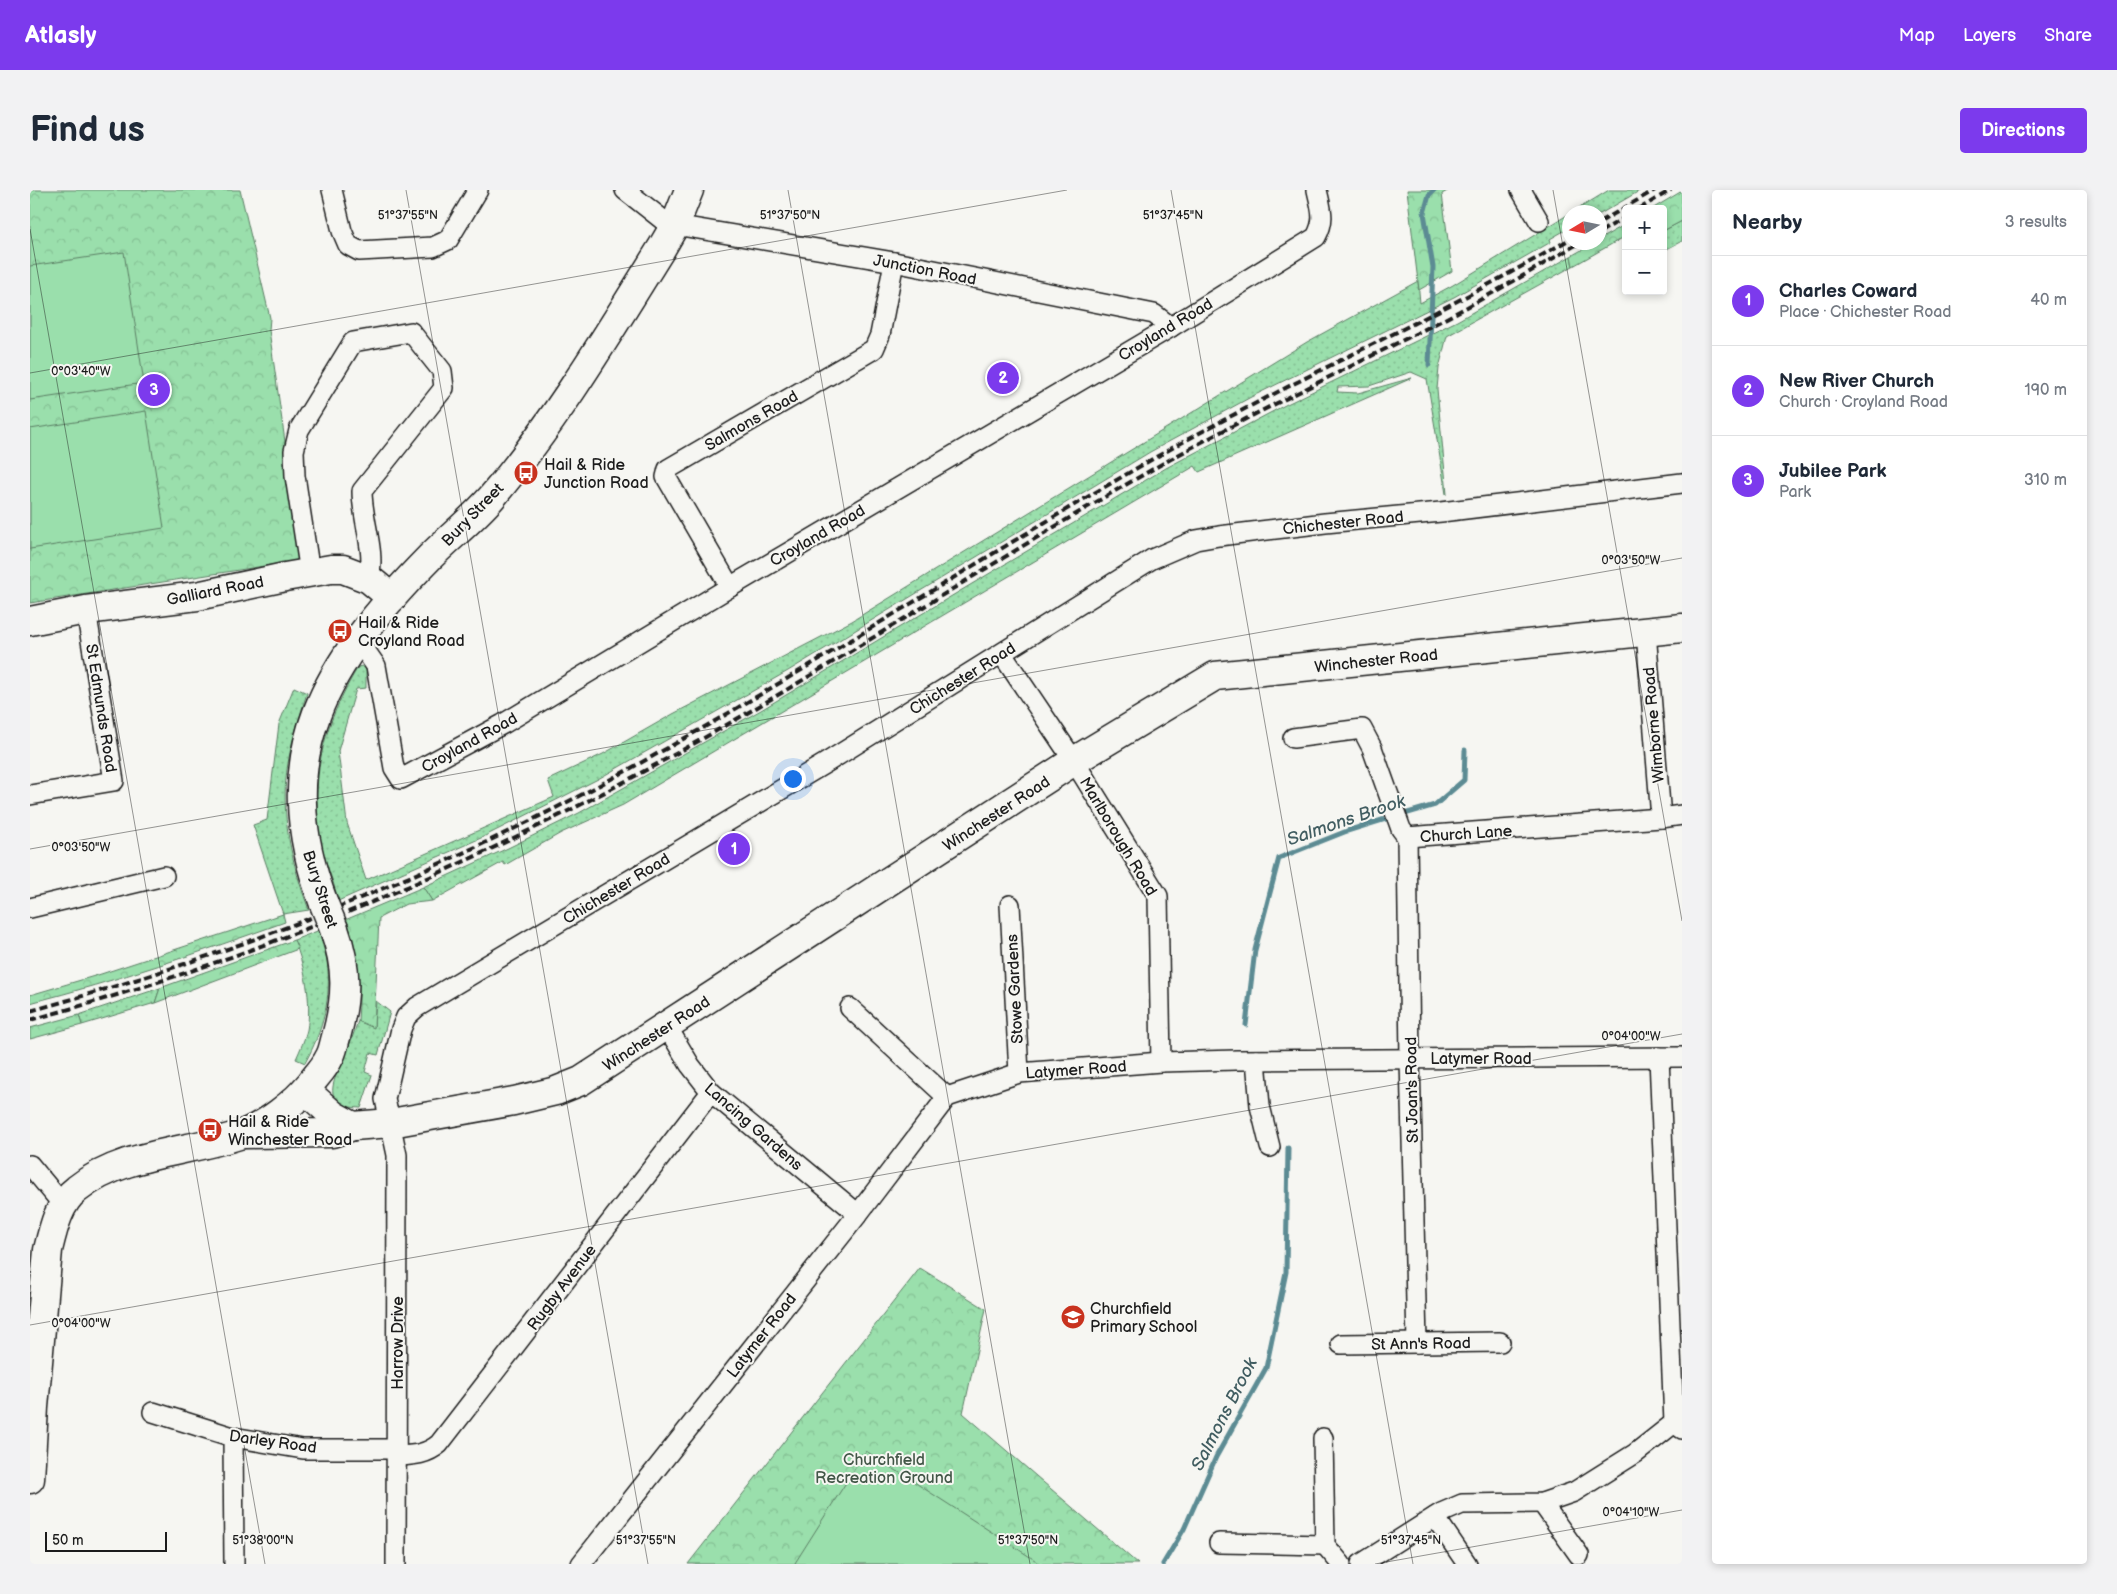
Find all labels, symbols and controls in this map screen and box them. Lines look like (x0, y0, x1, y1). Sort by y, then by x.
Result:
text: Atlasly (25, 21, 96, 50)
text: Map (1899, 25, 1935, 46)
text: Layers (1963, 25, 2016, 46)
text: Share (2044, 25, 2092, 46)
button: Directions (1960, 108, 2087, 153)
text: Find us (30, 109, 145, 152)
north arrow (1562, 205, 1607, 250)
map controls (1622, 205, 1667, 295)
button: + (1622, 205, 1667, 250)
text: 51°37'55"N (378, 208, 438, 223)
text: 51°37'50"N (760, 208, 820, 223)
text: 51°37'45"N (1143, 208, 1203, 223)
text: Nearby (1732, 210, 1802, 235)
text: 3 results (2005, 213, 2067, 232)
button: − (1622, 250, 1667, 295)
street label: Junction Road (872, 251, 978, 290)
text: Charles Coward (1779, 280, 1917, 303)
text: 1 (1745, 291, 1751, 310)
text: 40 m (2030, 291, 2067, 310)
street label: Croyland Road (1115, 295, 1216, 366)
text: Place · Chichester Road (1779, 303, 1951, 322)
pin: 2 (987, 359, 1019, 397)
text: 0°03'40"W (51, 364, 111, 379)
text: New River Church (1779, 370, 1934, 393)
pin: 3 (138, 371, 170, 409)
text: 2 (1743, 381, 1753, 400)
text: 190 m (2025, 381, 2067, 400)
street label: Salmons Road (702, 387, 802, 456)
text: Church · Croyland Road (1779, 393, 1948, 412)
place label: Hail & Ride Junction Road (544, 456, 649, 493)
bus stop icon: Hail & Ride Junction Road (513, 460, 539, 486)
text: Jubilee Park (1779, 460, 1887, 483)
text: 3 (1743, 471, 1753, 490)
text: 310 m (2024, 471, 2067, 490)
street label: Bury Street (438, 479, 508, 551)
text: Park (1779, 483, 1811, 502)
street label: Croyland Road (767, 501, 869, 571)
street label: Chichester Road (1282, 508, 1405, 539)
text: 0°03'50"W (1601, 553, 1661, 568)
street label: Galliard Road (165, 573, 266, 610)
place label: Hail & Ride Croyland Road (358, 614, 465, 651)
bus stop icon: Hail & Ride Croyland Road (327, 618, 353, 644)
street label: Chichester Road (906, 639, 1019, 720)
street label: St Edmunds Road (81, 643, 120, 774)
street label: Winchester Road (1313, 646, 1439, 677)
street label: Wimborne Road (1640, 666, 1669, 784)
street label: Croyland Road (418, 709, 521, 777)
your location (780, 766, 806, 792)
street label: Winchester Road (940, 773, 1054, 856)
street label: Marlborough Road (1075, 774, 1161, 899)
water label: Salmons Brook (1284, 790, 1409, 851)
street label: Church Lane (1419, 822, 1513, 847)
pin: 1 (718, 830, 750, 868)
text: 0°03'50"W (51, 840, 111, 855)
street label: Bury Street (298, 848, 341, 931)
street label: Chichester Road (560, 850, 674, 929)
street label: Stowe Gardens (1003, 934, 1028, 1044)
street label: Winchester Road (600, 993, 714, 1076)
text: 0°04'00"W (1601, 1029, 1661, 1044)
street label: St Joan's Road (1402, 1037, 1423, 1143)
street label: Latymer Road (1430, 1050, 1532, 1069)
street label: Latymer Road (1025, 1057, 1127, 1084)
street label: Lancing Gardens (700, 1079, 806, 1175)
place label: Hail & Ride Winchester Road (228, 1113, 352, 1150)
bus stop icon: Hail & Ride Winchester Road (197, 1117, 223, 1143)
street label: Rugby Avenue (524, 1241, 601, 1335)
street label: Latymer Road (723, 1290, 801, 1382)
street label: Harrow Drive (389, 1296, 408, 1390)
place label: Churchfield Primary School (1090, 1300, 1197, 1337)
school or university icon: Churchfield Primary School (1060, 1304, 1086, 1330)
text: 0°04'00"W (51, 1316, 111, 1331)
street label: St Ann's Road (1371, 1334, 1471, 1355)
water label: Salmons Brook (1187, 1353, 1262, 1474)
street label: Darley Road (228, 1427, 318, 1458)
park label: Churchfield Recreation Ground (815, 1451, 953, 1488)
text: 0°04'10"W (1603, 1505, 1659, 1520)
scale bar (45, 1529, 168, 1552)
text: 50 m (52, 1532, 84, 1549)
text: 51°38'00"N (232, 1533, 294, 1548)
text: 51°37'55"N (616, 1533, 676, 1548)
text: 51°37'50"N (998, 1533, 1058, 1548)
text: 51°37'45"N (1381, 1533, 1441, 1548)

